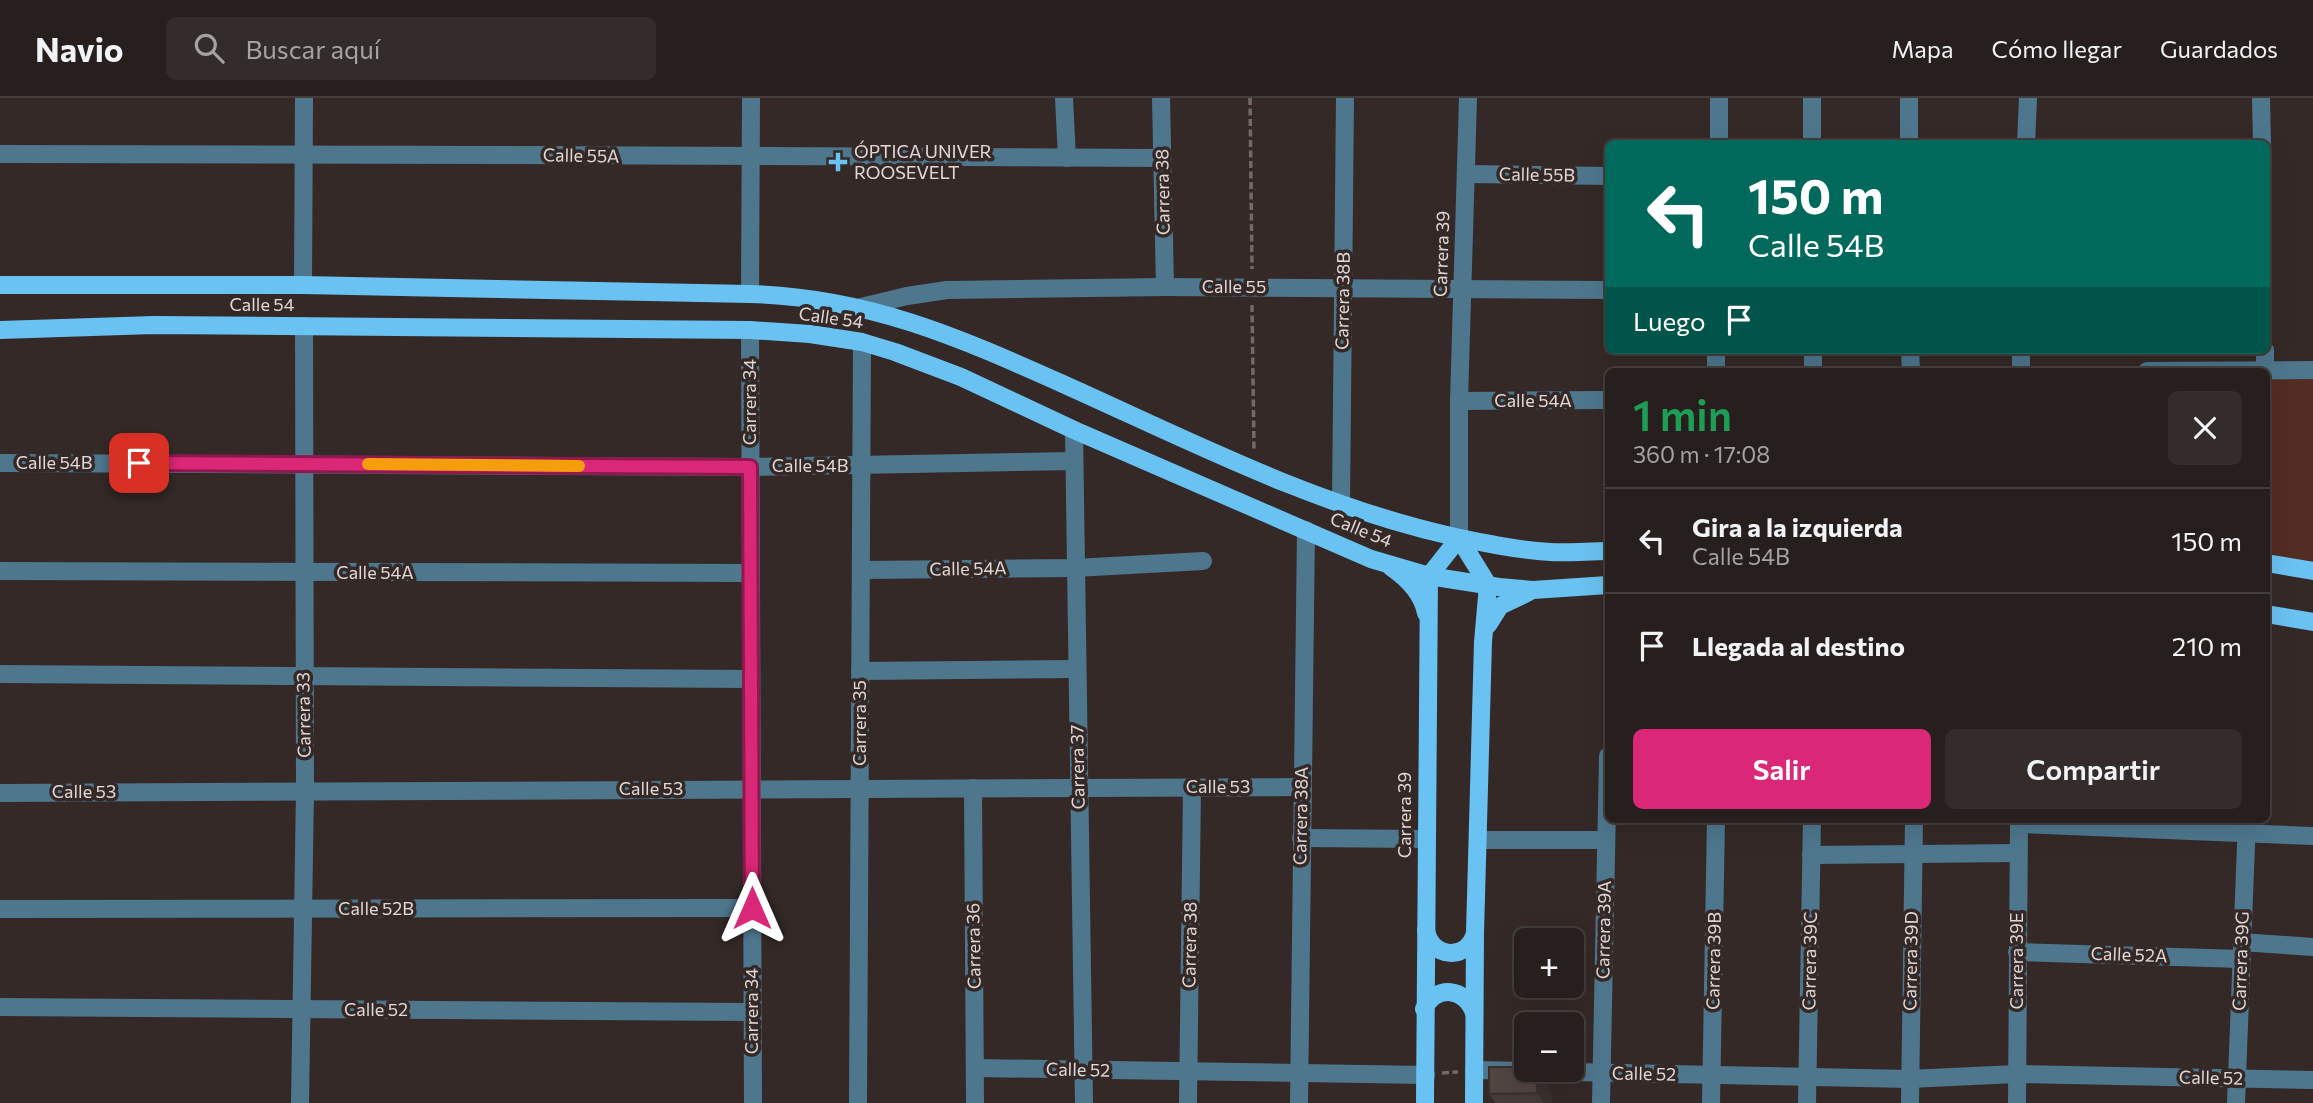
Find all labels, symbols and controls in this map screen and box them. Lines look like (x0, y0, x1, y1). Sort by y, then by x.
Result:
search box (166, 17, 656, 80)
text: Navio (35, 28, 124, 69)
icon: search (190, 29, 228, 67)
text: Buscar aquí (246, 33, 381, 64)
text: Mapa (1891, 34, 1954, 63)
text: Cómo llegar (1992, 34, 2122, 63)
text: Guardados (2160, 34, 2278, 63)
place label: ÓPTICA UNIVER ROOSEVELT (854, 140, 992, 183)
street label: Calle 55A (543, 143, 619, 167)
street label: Carrera 38 (1150, 149, 1174, 235)
marker: ÓPTICA UNIVER ROOSEVELT (828, 152, 848, 172)
street label: Calle 55B (1499, 162, 1575, 186)
text: 150 m (1748, 164, 1883, 224)
icon: left (1633, 168, 1724, 259)
street label: Carrera 39 (1428, 210, 1454, 298)
text: Calle 54B (1748, 224, 1884, 264)
street label: Carrera 38B (1330, 252, 1354, 350)
street label: Calle 55 (1202, 275, 1266, 297)
street label: Calle 54 (230, 293, 295, 315)
icon: arrive (1720, 301, 1758, 339)
street label: Calle 54 (797, 302, 865, 332)
text: Luego (1633, 305, 1706, 336)
street label: Carrera 34 (738, 359, 760, 445)
text: 1 min (1633, 388, 1732, 440)
street label: Calle 54A (1494, 389, 1572, 411)
button: close (2168, 391, 2242, 465)
pin (109, 433, 169, 493)
text: 360 m · 17:08 (1633, 440, 1770, 468)
icon: arrive (120, 444, 158, 482)
street label: Calle 54B (16, 451, 92, 473)
street label: Calle 54B (772, 454, 848, 476)
street label: Calle 54 (1327, 507, 1396, 552)
text: Gira a la izquierda (1692, 511, 1903, 542)
icon: left (1633, 522, 1671, 560)
text: 150 m (2171, 525, 2242, 556)
text: Calle 54B (1692, 542, 1790, 570)
street label: Calle 54A (929, 556, 1007, 580)
street label: Calle 54A (336, 561, 414, 583)
icon: arrive (1633, 627, 1671, 665)
text: Llegada al destino (1692, 630, 1905, 661)
text: 210 m (2172, 630, 2242, 661)
street label: Carrera 33 (291, 672, 315, 758)
street label: Carrera 35 (848, 680, 870, 766)
street label: Carrera 37 (1065, 724, 1089, 810)
button: Salir (1633, 729, 1931, 809)
button: Compartir (1945, 729, 2242, 809)
street label: Carrera 38A (1288, 767, 1312, 865)
street label: Carrera 39 (1393, 772, 1415, 858)
street label: Calle 53 (1186, 775, 1250, 797)
street label: Calle 53 (619, 777, 683, 799)
street label: Calle 53 (52, 780, 116, 802)
position arrow (715, 871, 789, 945)
street label: Carrera 39A (1591, 881, 1615, 979)
street label: Calle 52B (338, 897, 414, 919)
street label: Carrera 38 (1177, 902, 1201, 988)
street label: Carrera 36 (961, 903, 985, 989)
street label: Carrera 39C (1797, 911, 1821, 1011)
street label: Carrera 39D (1898, 911, 1922, 1011)
street label: Carrera 39G (2227, 911, 2253, 1011)
street label: Carrera 39B (1701, 912, 1725, 1010)
street label: Carrera 39E (2005, 912, 2027, 1010)
map controls (1514, 928, 1584, 1082)
button: + (1514, 928, 1584, 998)
street label: Calle 52A (2090, 942, 2168, 966)
street label: Carrera 34 (740, 968, 762, 1054)
street label: Calle 52 (344, 998, 408, 1020)
button: − (1514, 1012, 1584, 1082)
street label: Calle 52 (1046, 1057, 1110, 1081)
street label: Calle 52 (1612, 1061, 1676, 1085)
street label: Calle 52 (2179, 1065, 2243, 1089)

